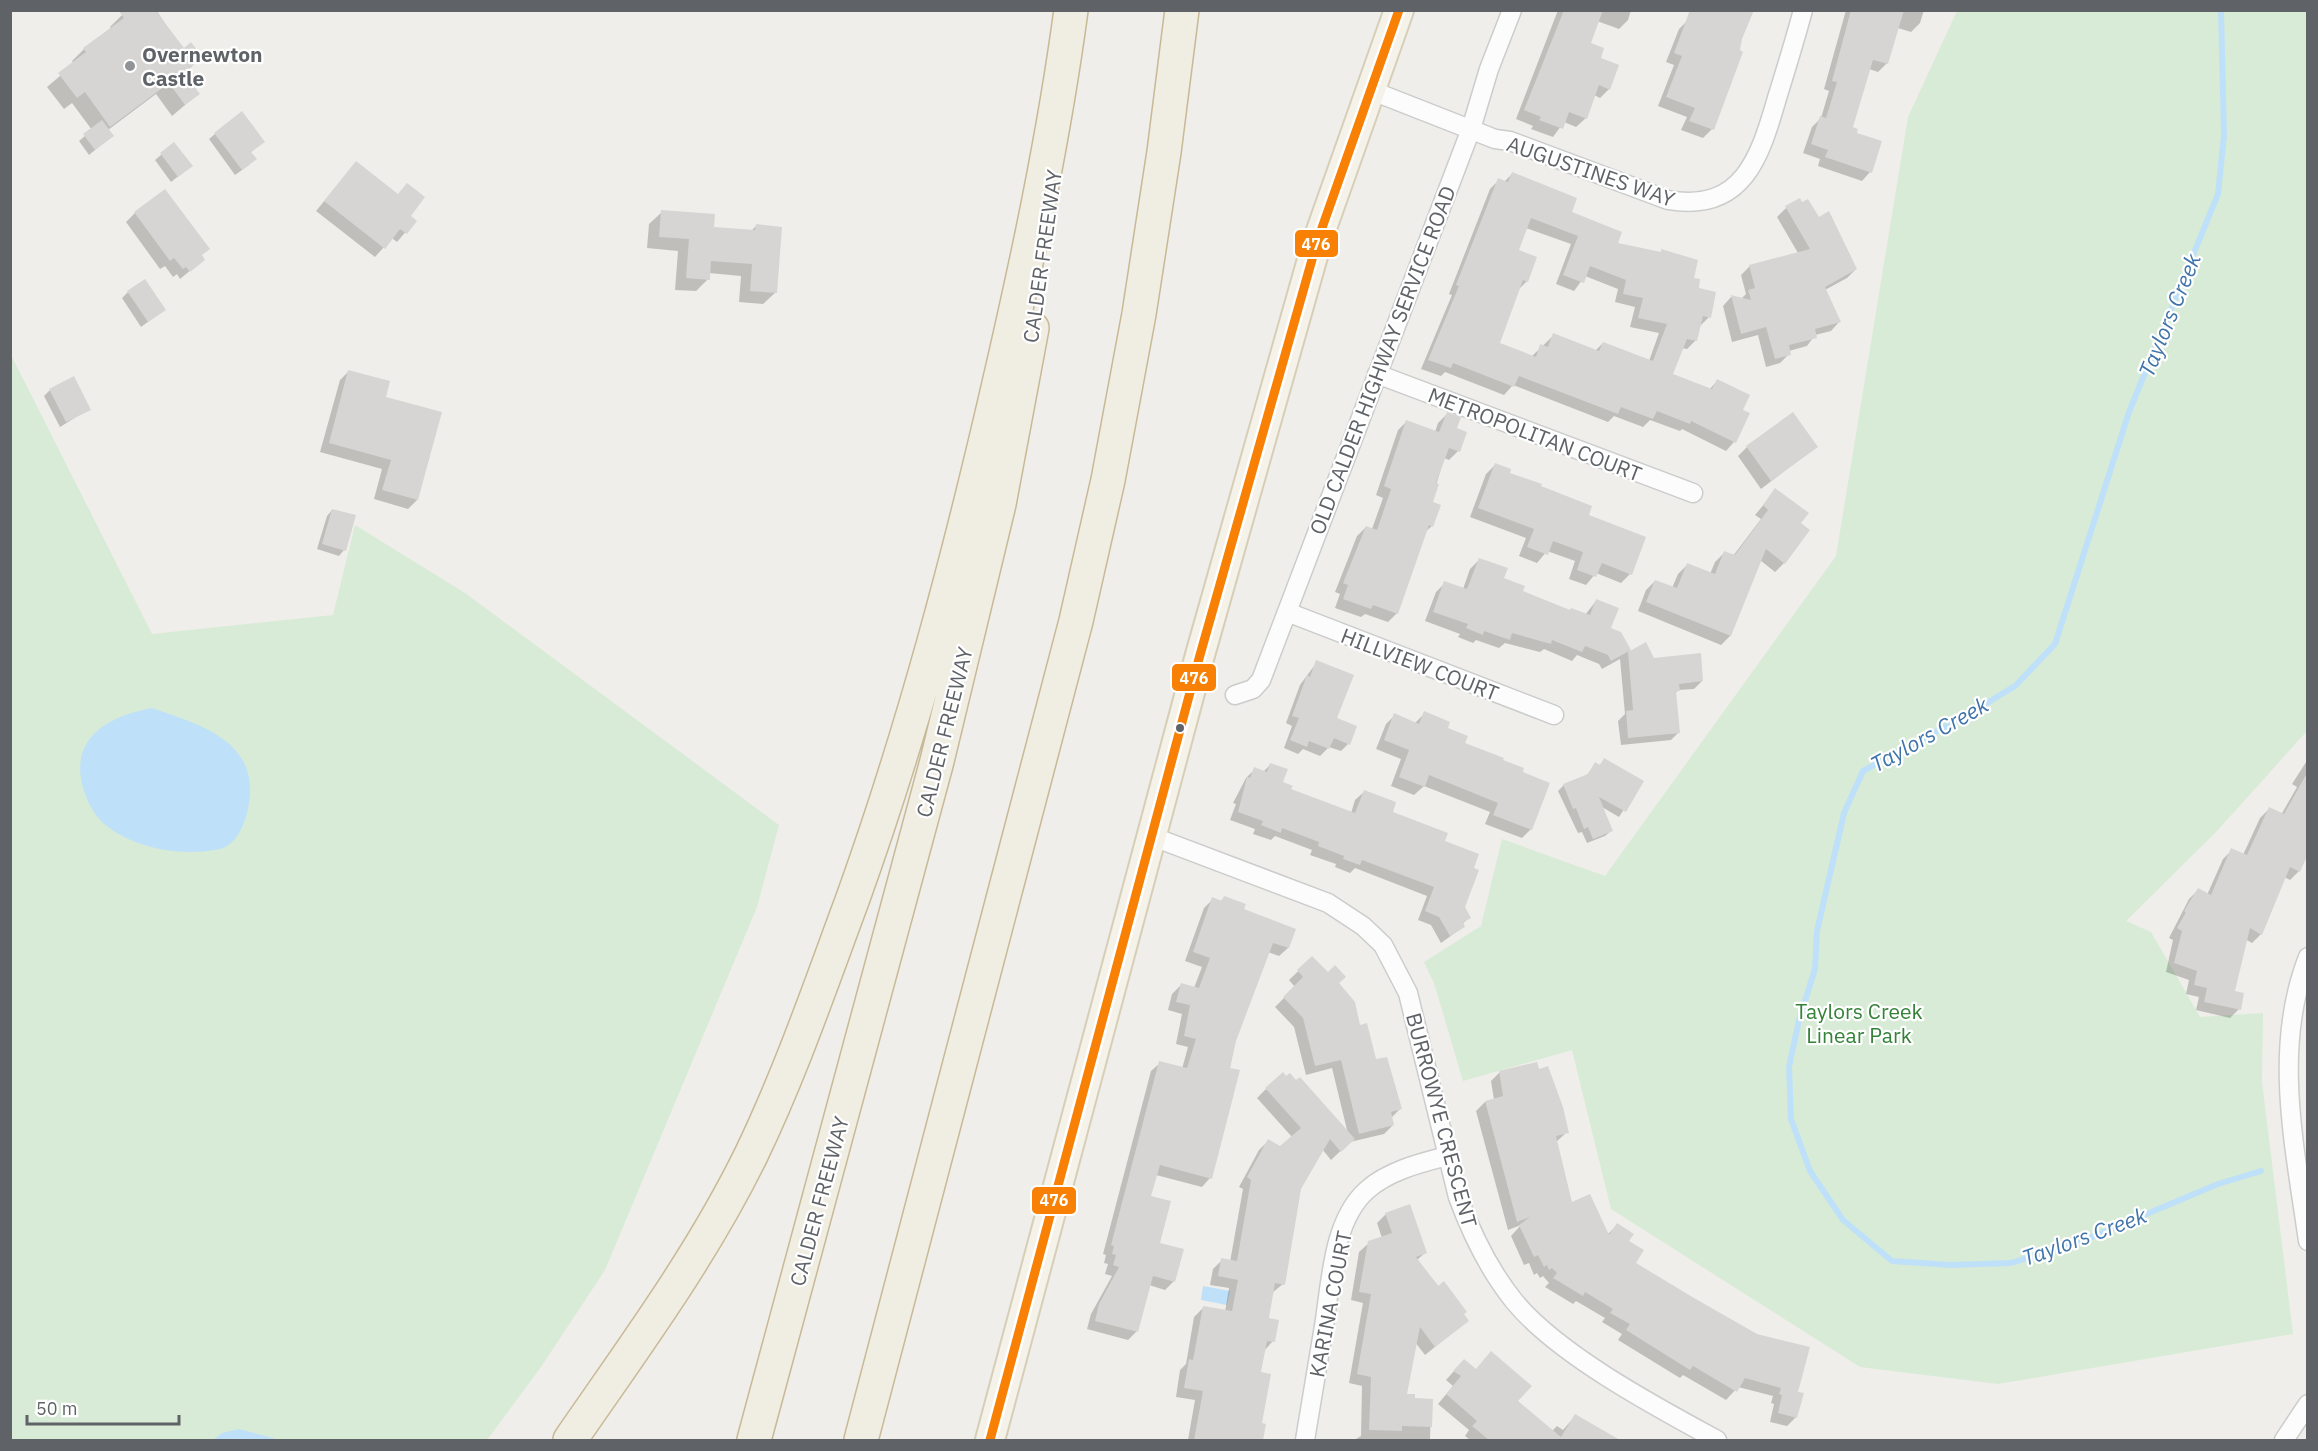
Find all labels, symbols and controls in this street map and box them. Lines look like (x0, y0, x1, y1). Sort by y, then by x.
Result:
place label: Overnewton Castle (142, 40, 263, 92)
marker: Overnewton Castle (123, 59, 137, 73)
street label: AUGUSTINES WAY (1503, 129, 1679, 213)
street label: CALDER FREEWAY (1016, 167, 1068, 345)
street label: OLD CALDER HIGHWAY SERVICE ROAD (1302, 182, 1462, 538)
line badge: 476 (1294, 229, 1339, 258)
text: 476 (1302, 234, 1331, 254)
water label: Taylors Creek (2131, 248, 2207, 381)
street label: METROPOLITAN COURT (1424, 380, 1646, 488)
street label: HILLVIEW COURT (1337, 621, 1503, 707)
street label: CALDER FREEWAY (909, 643, 979, 820)
line badge: 476 (1171, 663, 1217, 692)
text: 476 (1180, 668, 1209, 688)
water label: Taylors Creek (1865, 689, 1994, 778)
unlabelled marker (1174, 722, 1186, 734)
park label: Taylors Creek Linear Park (1795, 997, 1923, 1049)
street label: BURROWYE CRESCENT (1400, 1010, 1484, 1230)
street label: CALDER FREEWAY (783, 1112, 855, 1289)
line badge: 476 (1031, 1186, 1077, 1215)
text: 476 (1040, 1190, 1069, 1210)
water label: Taylors Creek (2018, 1200, 2151, 1272)
street label: KARINA COURT (1302, 1228, 1358, 1380)
scale bar (27, 1388, 178, 1426)
text: 50 m (36, 1397, 78, 1420)

